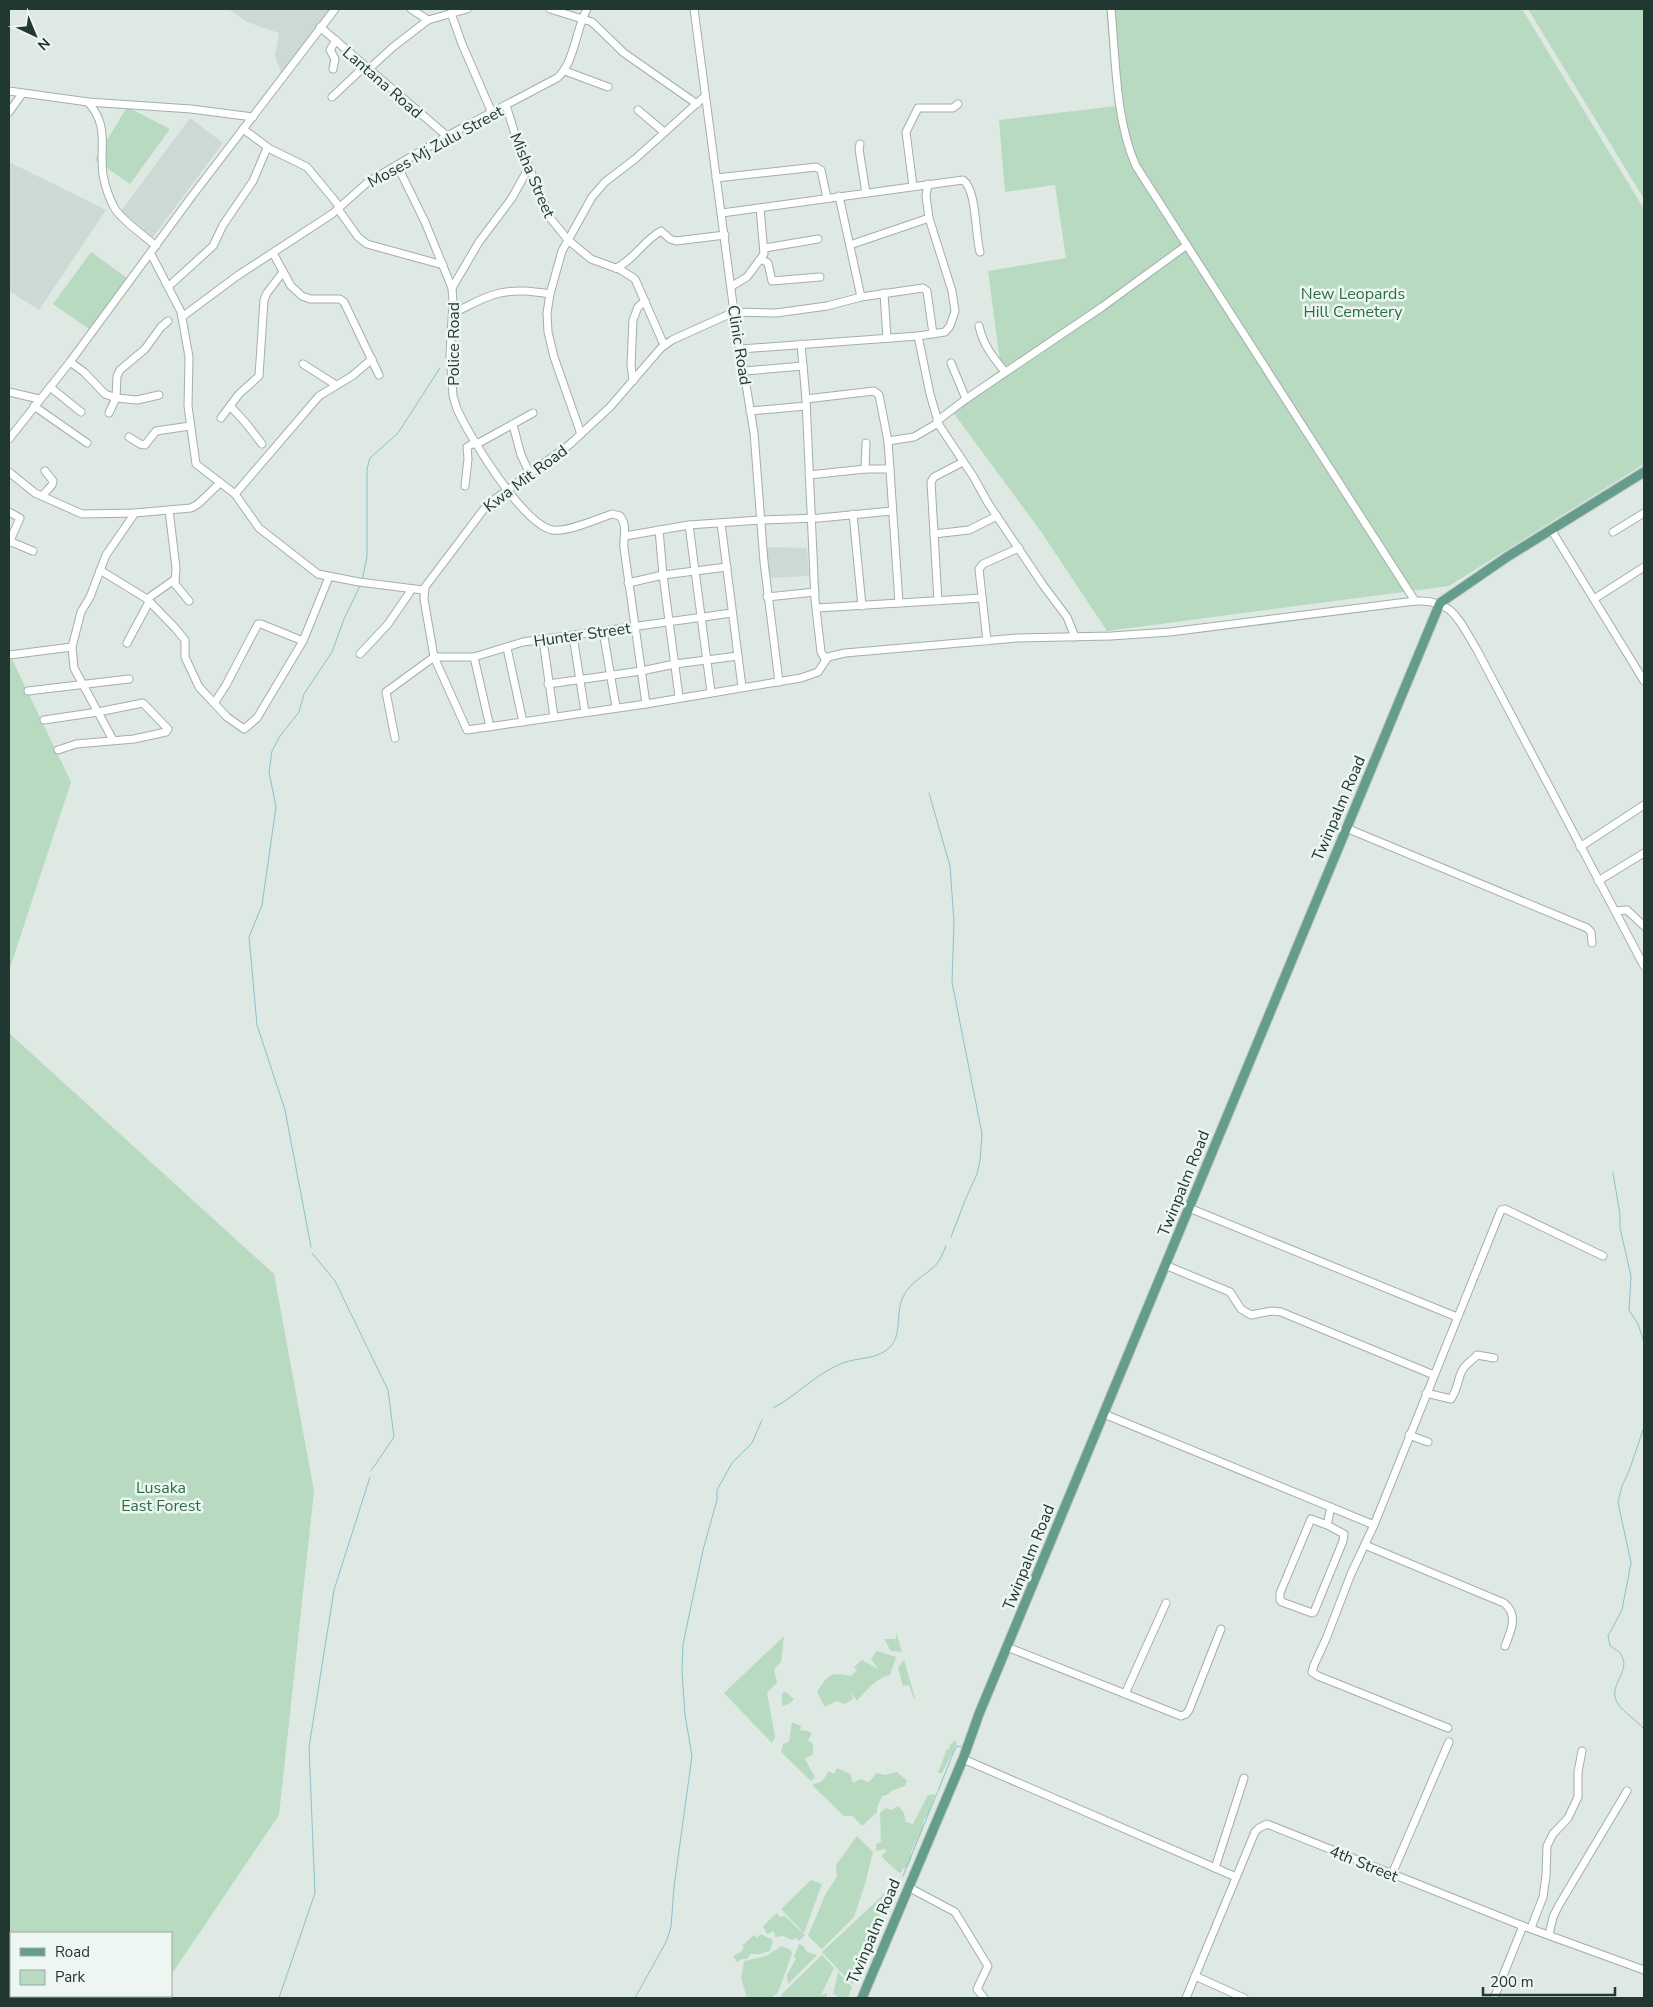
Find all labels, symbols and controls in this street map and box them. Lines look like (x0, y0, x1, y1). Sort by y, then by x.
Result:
north arrow (10, 10, 60, 60)
text: N (33, 34, 54, 54)
street label: Lantana Road (338, 42, 427, 124)
street label: Moses Mj Zulu Street (364, 100, 508, 193)
street label: Misha Street (504, 129, 560, 222)
park label: New Leopards Hill Cemetery (1301, 283, 1405, 323)
street label: Police Road (443, 302, 465, 386)
street label: Clinic Road (722, 304, 756, 387)
street label: Kwa Mit Road (479, 440, 572, 518)
street label: Hunter Street (532, 617, 632, 653)
street label: Twinpalm Road (1307, 752, 1371, 864)
street label: Twinpalm Road (1153, 1127, 1215, 1240)
park label: Lusaka East Forest (121, 1477, 201, 1517)
street label: Twinpalm Road (998, 1501, 1060, 1614)
street label: 4th Street (1326, 1840, 1402, 1888)
street label: Twinpalm Road (842, 1875, 906, 1987)
legend (10, 1932, 172, 1997)
text: Road (55, 1942, 90, 1962)
scale bar (1483, 1964, 1616, 1996)
text: Park (55, 1967, 85, 1987)
text: 200 m (1490, 1972, 1534, 1992)

